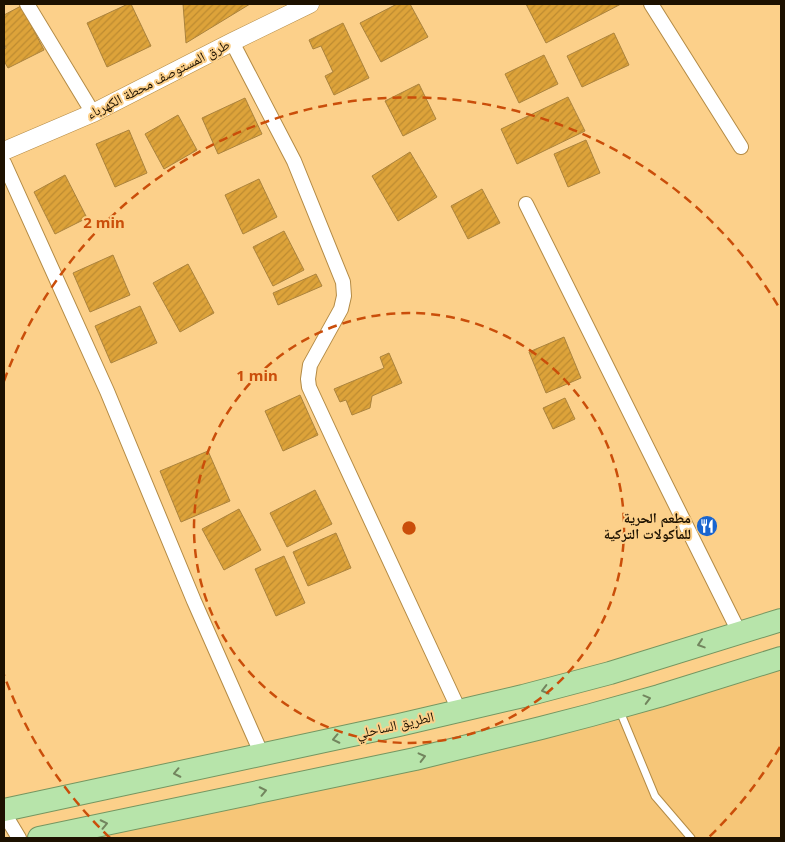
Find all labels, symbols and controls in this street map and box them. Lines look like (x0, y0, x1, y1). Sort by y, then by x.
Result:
street label: طرق المستوصف محطة الكهرباء (83, 34, 233, 123)
text: 2 min (83, 212, 125, 232)
text: 1 min (236, 365, 278, 385)
place label: مطعم الحرية للمأكولات التركية (604, 508, 691, 543)
restaurant icon: مطعم الحرية للمأكولات التركية (695, 514, 719, 538)
centre of rings (400, 519, 418, 537)
one-way arrow (698, 639, 706, 649)
one-way arrow (541, 684, 550, 695)
one-way arrow (642, 694, 651, 705)
street label: الطريق الساحلي (354, 706, 436, 745)
one-way arrow (332, 733, 340, 744)
one-way arrow (417, 752, 426, 763)
one-way arrow (173, 767, 182, 778)
one-way arrow (258, 786, 267, 796)
one-way arrow (99, 819, 108, 830)

